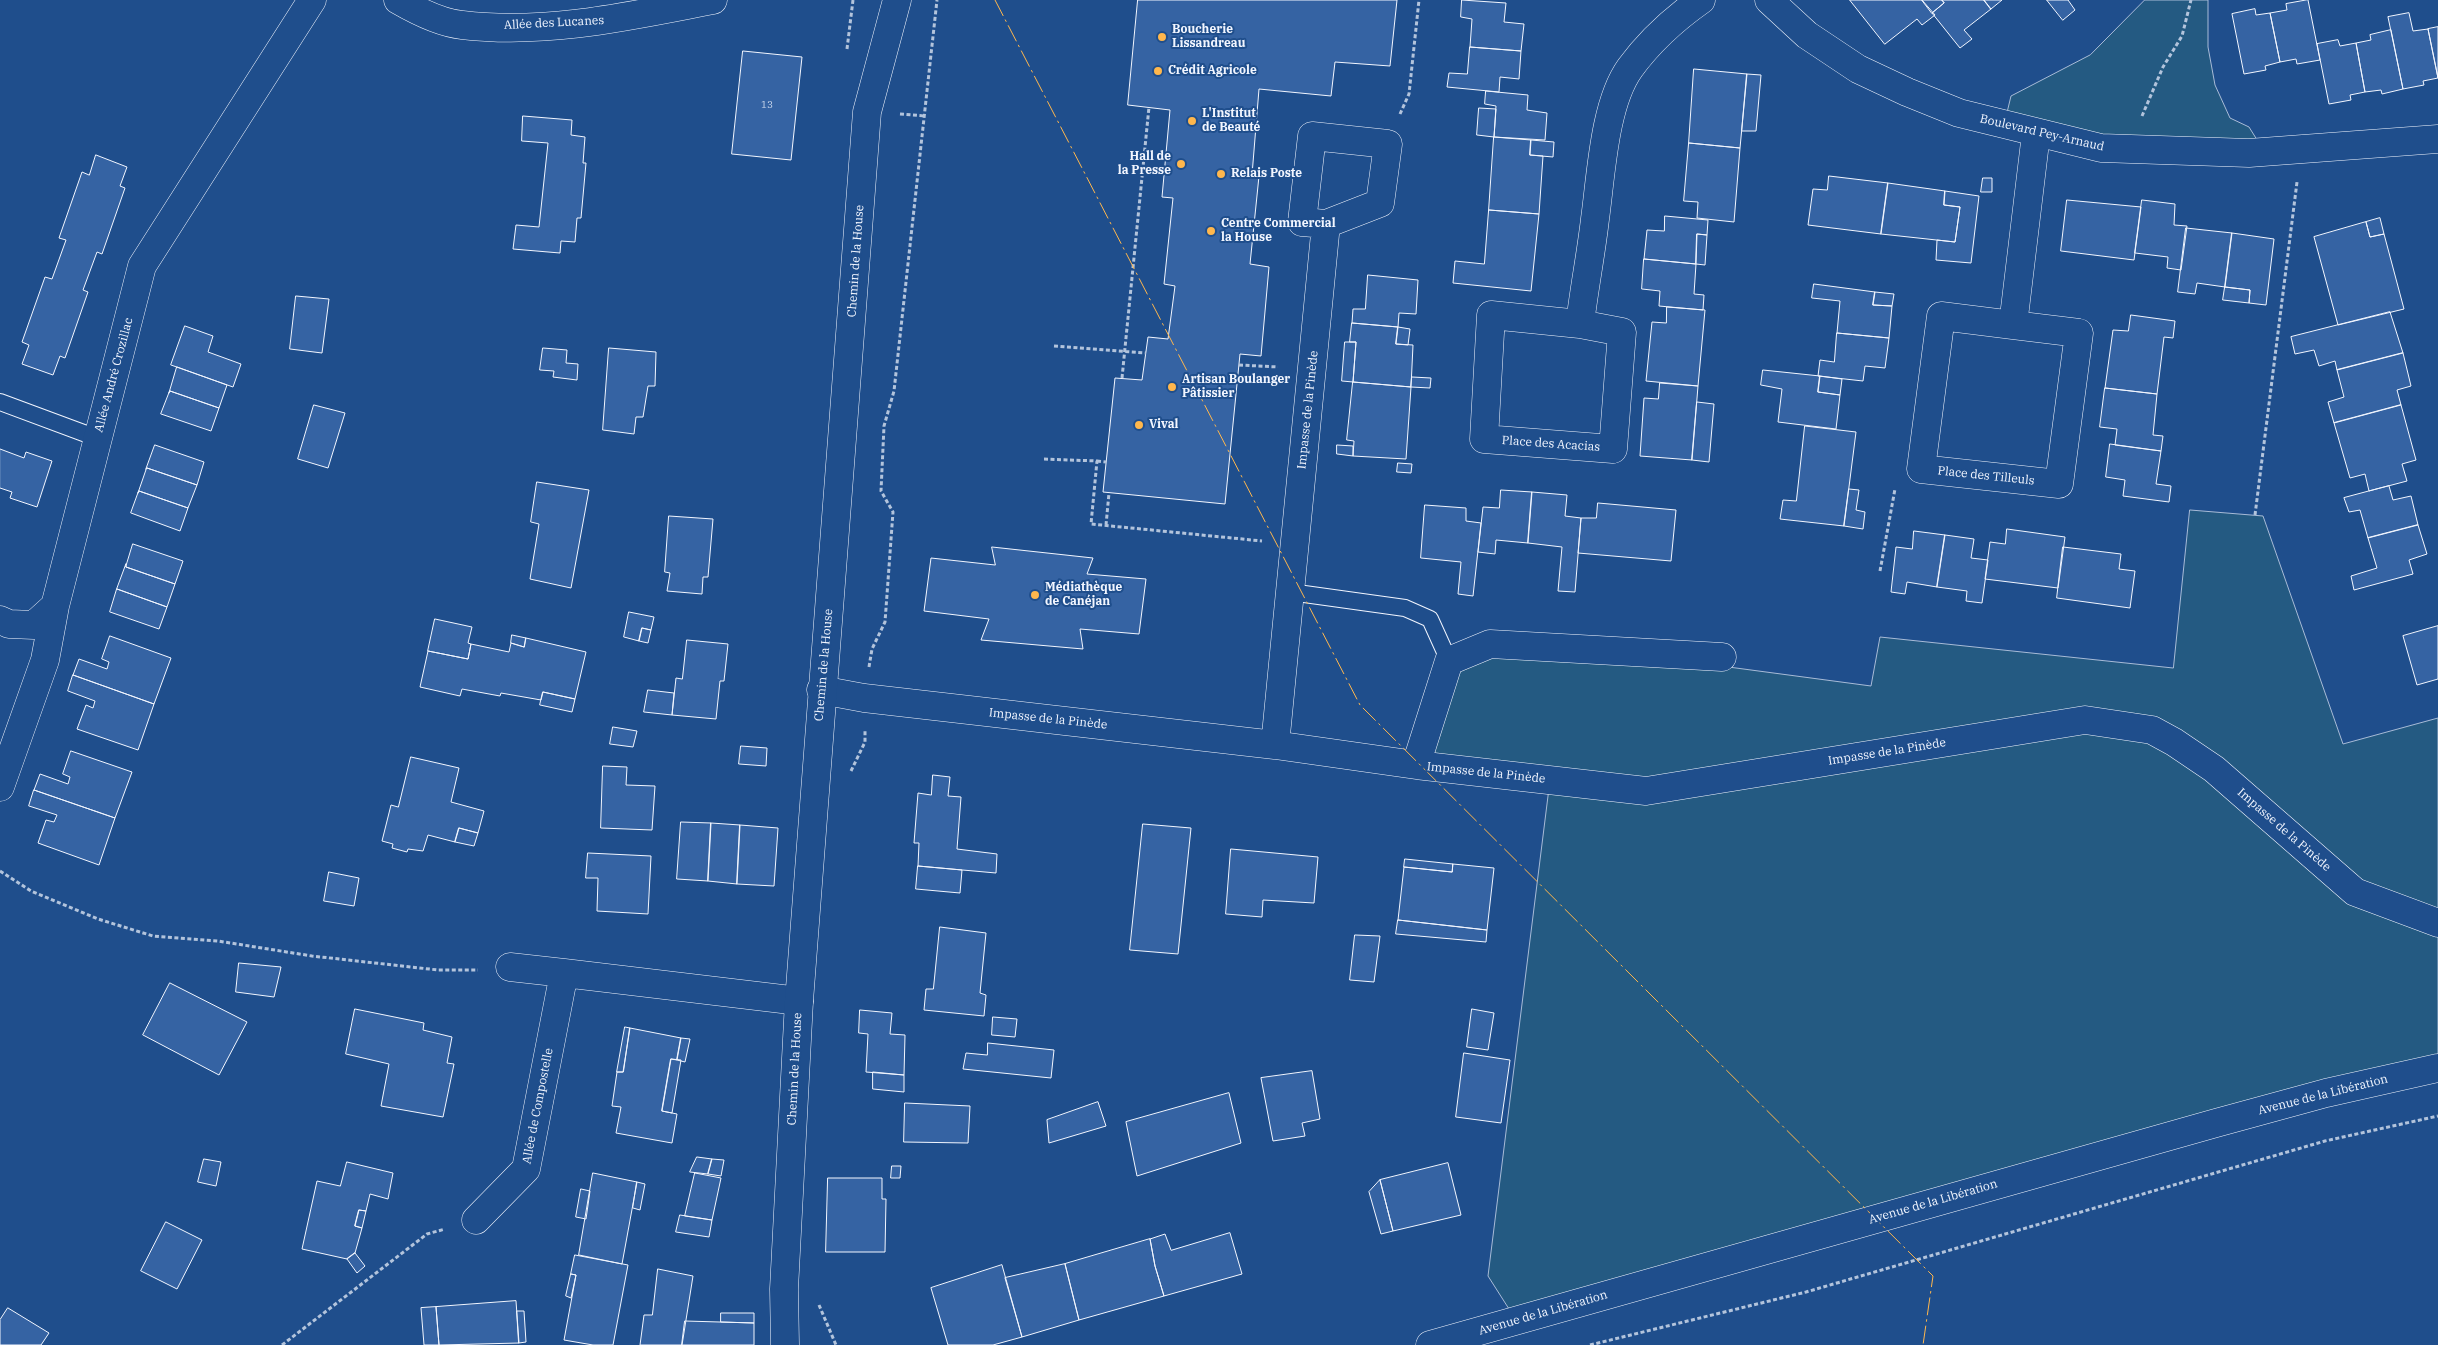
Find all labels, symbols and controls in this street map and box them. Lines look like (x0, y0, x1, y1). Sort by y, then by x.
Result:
street label: Allée des Lucanes (503, 13, 605, 33)
place label: Boucherie Lissandreau (1172, 23, 1245, 51)
marker: Boucherie Lissandreau (1156, 31, 1168, 43)
place label: Crédit Agricole (1168, 64, 1257, 78)
marker: Crédit Agricole (1152, 65, 1164, 77)
house number: 13 (761, 99, 773, 111)
place label: L'Institut de Beauté (1202, 107, 1260, 135)
street label: Boulevard Pey-Arnaud (1978, 112, 2106, 154)
marker: L'Institut de Beauté (1186, 115, 1198, 127)
place label: Hall de la Presse (1118, 150, 1171, 178)
marker: Hall de la Presse (1175, 158, 1187, 170)
place label: Relais Poste (1231, 167, 1302, 181)
marker: Relais Poste (1215, 168, 1227, 180)
street label: Chemin de la House (845, 204, 867, 318)
place label: Centre Commercial la House (1221, 217, 1336, 245)
marker: Centre Commercial la House (1205, 225, 1217, 237)
street label: Allée André Crozillac (92, 316, 136, 434)
street label: Impasse de la Pinède (1295, 350, 1321, 470)
place label: Artisan Boulanger Pâtissier (1182, 373, 1290, 401)
marker: Artisan Boulanger Pâtissier (1166, 381, 1178, 393)
place label: Vival (1149, 418, 1178, 432)
marker: Vival (1133, 419, 1145, 431)
street label: Place des Acacias (1501, 433, 1601, 455)
street label: Place des Tilleuls (1937, 464, 2035, 488)
place label: Médiathèque de Canéjan (1045, 581, 1122, 609)
marker: Médiathèque de Canéjan (1029, 589, 1041, 601)
street label: Chemin de la House (812, 608, 836, 722)
street label: Impasse de la Pinède (988, 706, 1108, 732)
street label: Impasse de la Pinède (1827, 736, 1947, 768)
street label: Impasse de la Pinède (1426, 760, 1546, 786)
street label: Impasse de la Pinède (2234, 785, 2334, 875)
street label: Chemin de la House (785, 1012, 805, 1126)
street label: Allée de Compostelle (520, 1047, 556, 1165)
street label: Avenue de la Libération (2257, 1072, 2389, 1118)
street label: Avenue de la Libération (1867, 1177, 1999, 1227)
street label: Avenue de la Libération (1477, 1288, 1609, 1338)

